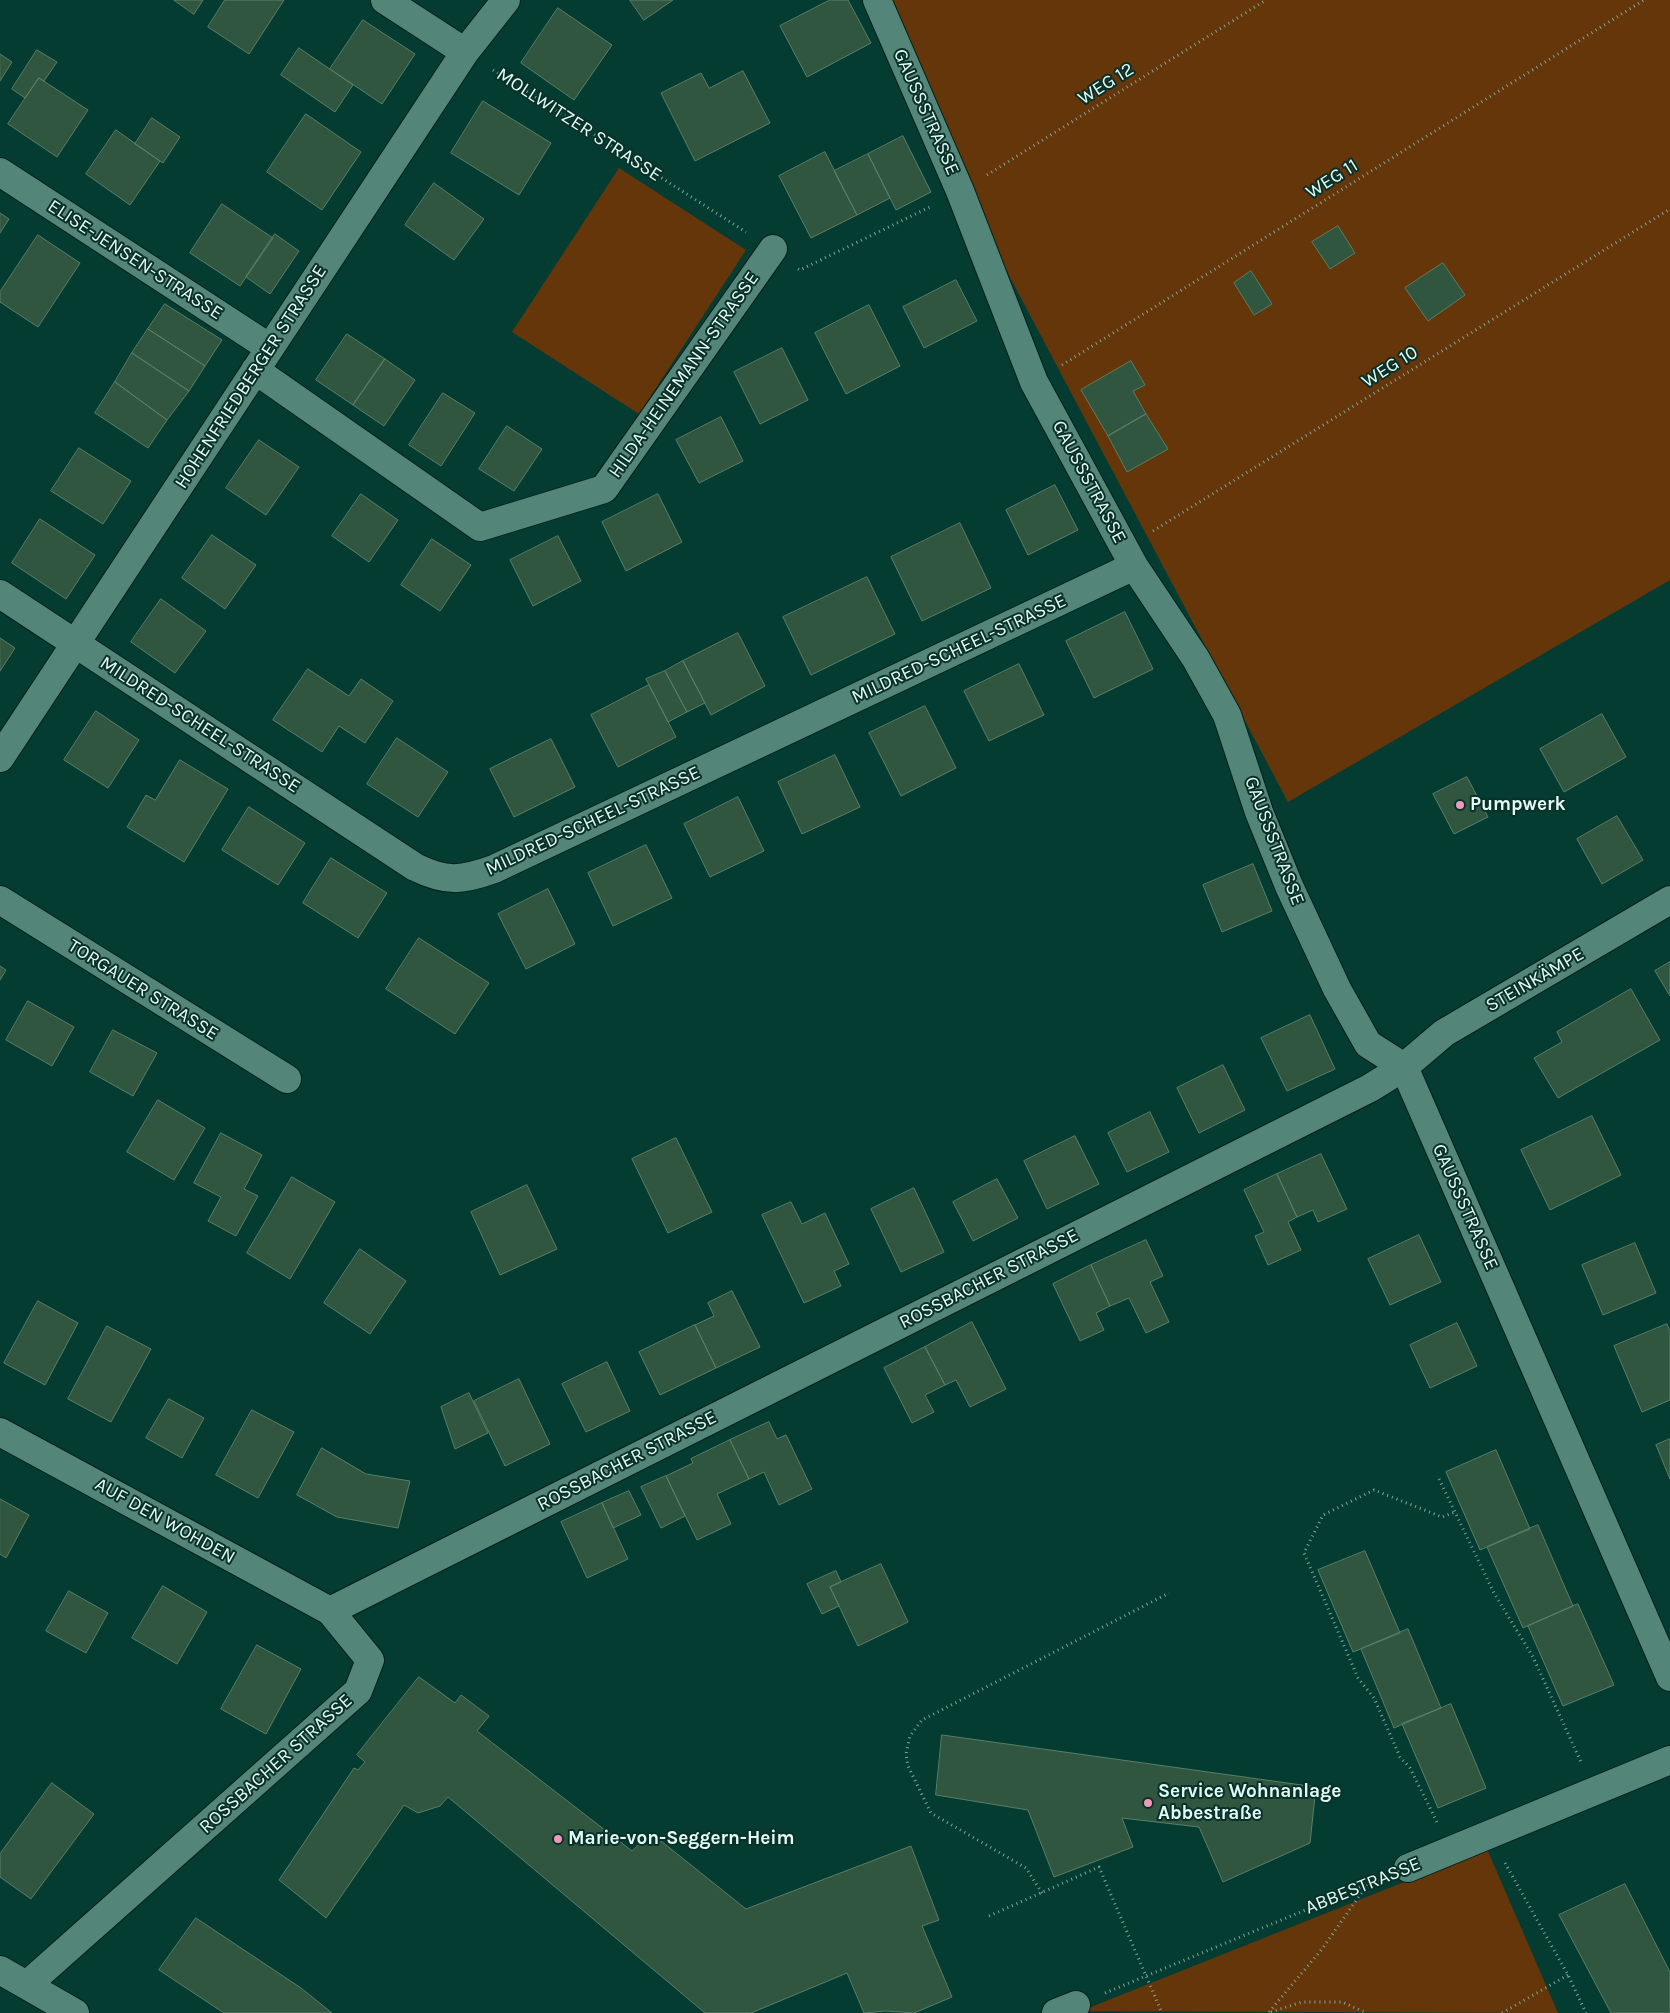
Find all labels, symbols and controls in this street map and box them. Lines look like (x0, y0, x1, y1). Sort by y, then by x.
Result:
street label: GAUSSSTRASSE (888, 45, 964, 179)
street label: WEG 12 (1074, 58, 1138, 110)
street label: MOLLWITZER STRASSE (492, 63, 666, 187)
street label: WEG 11 (1302, 154, 1362, 204)
street label: ELISE-JENSEN-STRASSE (43, 195, 227, 325)
street label: HOHENFRIEDBERGER STRASSE (170, 261, 332, 493)
street label: HILDA-HEINEMANN-STRASSE (604, 268, 764, 482)
street label: WEG 10 (1358, 341, 1422, 393)
street label: GAUSSSTRASSE (1047, 417, 1131, 547)
street label: MILDRED-SCHEEL-STRASSE (848, 589, 1070, 709)
street label: MILDRED-SCHEEL-STRASSE (96, 652, 304, 798)
street label: MILDRED-SCHEEL-STRASSE (482, 761, 704, 881)
street label: GAUSSSTRASSE (1239, 774, 1309, 908)
place label: Pumpwerk (1470, 794, 1566, 816)
marker: Pumpwerk (1454, 799, 1466, 811)
street label: TORGAUER STRASSE (64, 934, 222, 1046)
street label: STEINKÄMPE (1482, 943, 1588, 1017)
street label: GAUSSSTRASSE (1427, 1140, 1503, 1274)
street label: ROSSBACHER STRASSE (896, 1224, 1082, 1334)
street label: ROSSBACHER STRASSE (534, 1406, 720, 1516)
street label: AUF DEN WOHDEN (91, 1473, 239, 1569)
street label: ROSSBACHER STRASSE (195, 1689, 357, 1839)
place label: Service Wohnanlage Abbestraße (1158, 1781, 1341, 1825)
marker: Service Wohnanlage Abbestraße (1142, 1797, 1154, 1809)
place label: Marie-von-Seggern-Heim (568, 1828, 795, 1850)
marker: Marie-von-Seggern-Heim (552, 1833, 564, 1845)
street label: ABBESTRASSE (1302, 1853, 1424, 1919)

